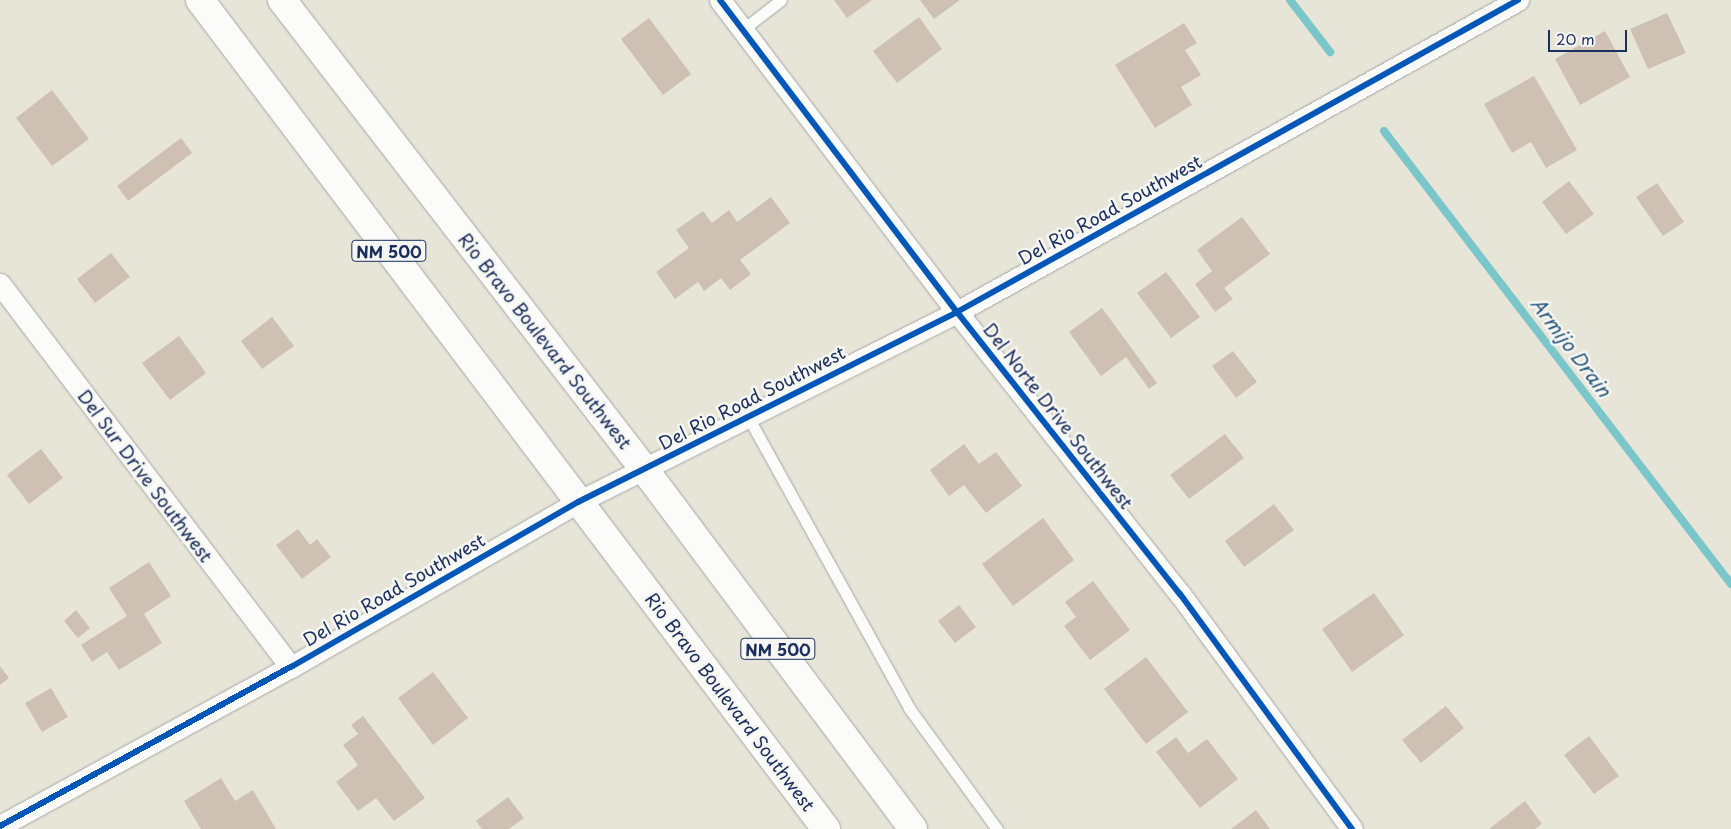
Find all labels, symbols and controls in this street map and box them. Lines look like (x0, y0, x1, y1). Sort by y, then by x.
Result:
scale bar (1551, 20, 1630, 52)
text: 20 m (1556, 27, 1595, 50)
street label: Del Rio Road Southwest (1014, 150, 1206, 270)
street label: Rio Bravo Boulevard Southwest (453, 228, 637, 454)
road number: NM 500 (350, 238, 428, 264)
water label: Armijo Drain (1526, 292, 1616, 402)
street label: Del Norte Drive Southwest (979, 319, 1137, 513)
street label: Del Rio Road Southwest (655, 341, 849, 455)
street label: Del Sur Drive Southwest (73, 385, 217, 567)
street label: Del Rio Road Southwest (299, 529, 489, 651)
street label: Rio Bravo Boulevard Southwest (640, 587, 820, 817)
road number: NM 500 (739, 636, 817, 662)

